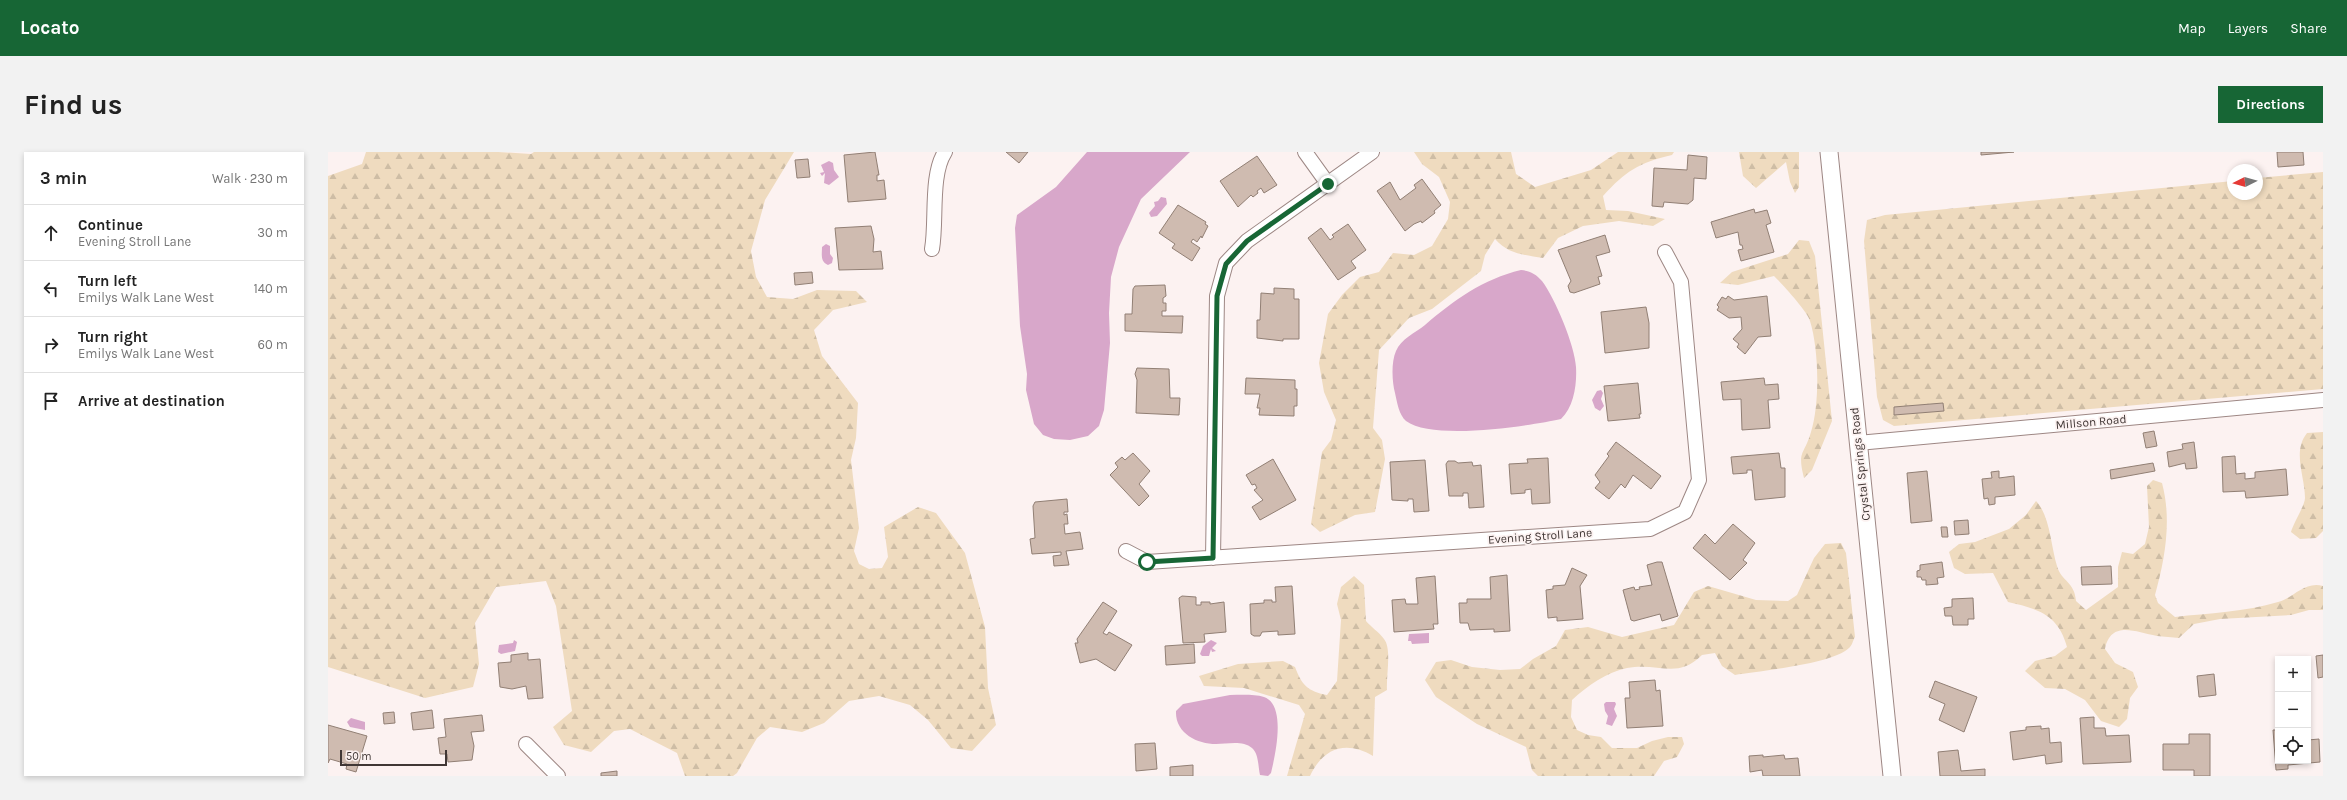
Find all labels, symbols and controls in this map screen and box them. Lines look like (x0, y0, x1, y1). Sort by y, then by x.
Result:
text: Locato (20, 17, 80, 39)
text: Map (2178, 20, 2206, 37)
text: Layers (2228, 20, 2268, 37)
text: Share (2290, 20, 2327, 37)
button: Directions (2218, 86, 2323, 123)
text: Find us (24, 88, 123, 121)
north arrow (2227, 164, 2263, 200)
text: 3 min (40, 168, 87, 188)
text: Walk · 230 m (212, 171, 288, 186)
route end (1319, 175, 1337, 193)
text: Continue (78, 216, 143, 234)
icon: ahead (40, 222, 62, 244)
text: 30 m (257, 225, 288, 240)
text: Evening Stroll Lane (78, 234, 191, 249)
text: Turn left (78, 272, 137, 290)
icon: left (40, 278, 62, 300)
text: 140 m (253, 281, 288, 296)
text: Emilys Walk Lane West (78, 290, 214, 305)
text: Turn right (78, 328, 148, 346)
icon: right (40, 334, 62, 356)
text: 60 m (258, 337, 288, 352)
text: Emilys Walk Lane West (78, 346, 214, 361)
icon: arrive (40, 390, 62, 412)
text: Arrive at destination (78, 392, 225, 410)
street label: Crystal Springs Road (1847, 407, 1873, 521)
street label: Millson Road (2055, 412, 2127, 432)
street label: Evening Stroll Lane (1487, 525, 1593, 547)
route start (1138, 553, 1156, 571)
map controls (2275, 656, 2311, 764)
button: + (2275, 656, 2311, 692)
button: − (2275, 692, 2311, 728)
button: locate (2275, 728, 2311, 764)
scale bar (340, 748, 447, 767)
text: 50 m (346, 750, 372, 763)

